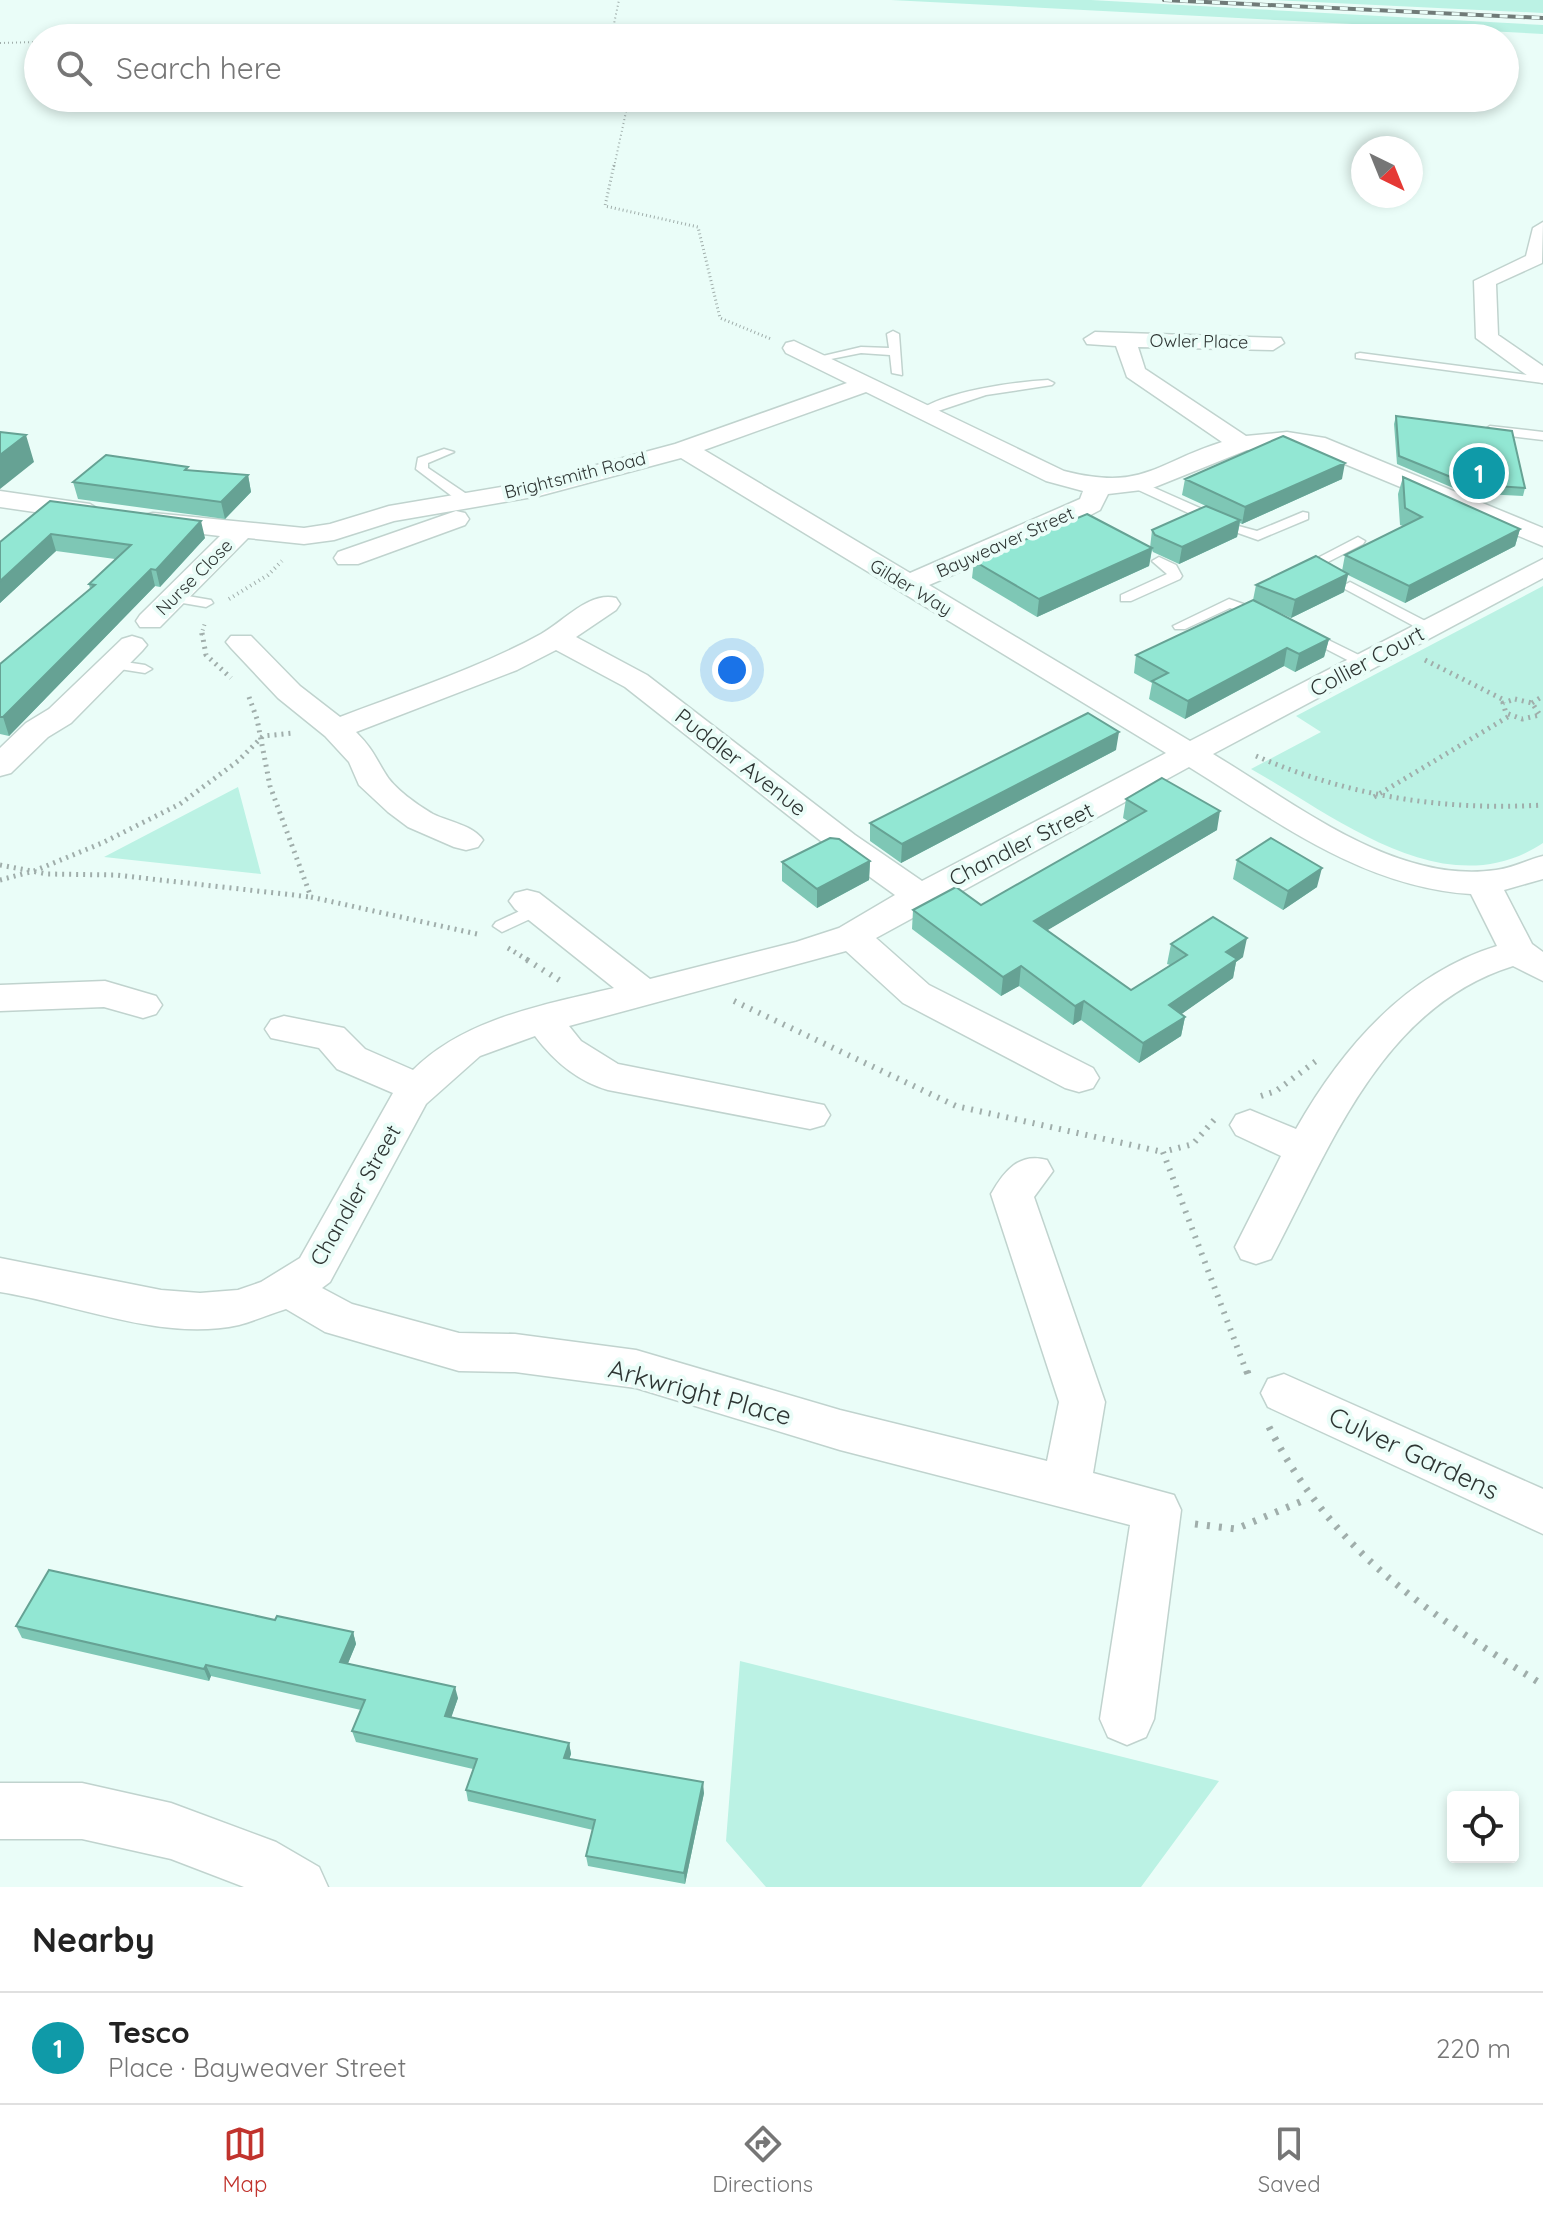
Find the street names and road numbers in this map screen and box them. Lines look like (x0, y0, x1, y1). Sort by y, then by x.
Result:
street label: Owler Place (1150, 329, 1248, 353)
street label: Brightsmith Road (502, 446, 648, 504)
street label: Bayweaver Street (933, 501, 1077, 583)
street label: Nurse Close (151, 534, 237, 620)
street label: Gilder Way (866, 554, 956, 620)
street label: Collier Court (1305, 619, 1429, 703)
street label: Puddler Avenue (670, 702, 812, 822)
street label: Chandler Street (944, 796, 1098, 892)
street label: Chandler Street (303, 1120, 407, 1270)
street label: Arkwright Place (605, 1352, 795, 1432)
street label: Culver Gardens (1324, 1399, 1504, 1507)

